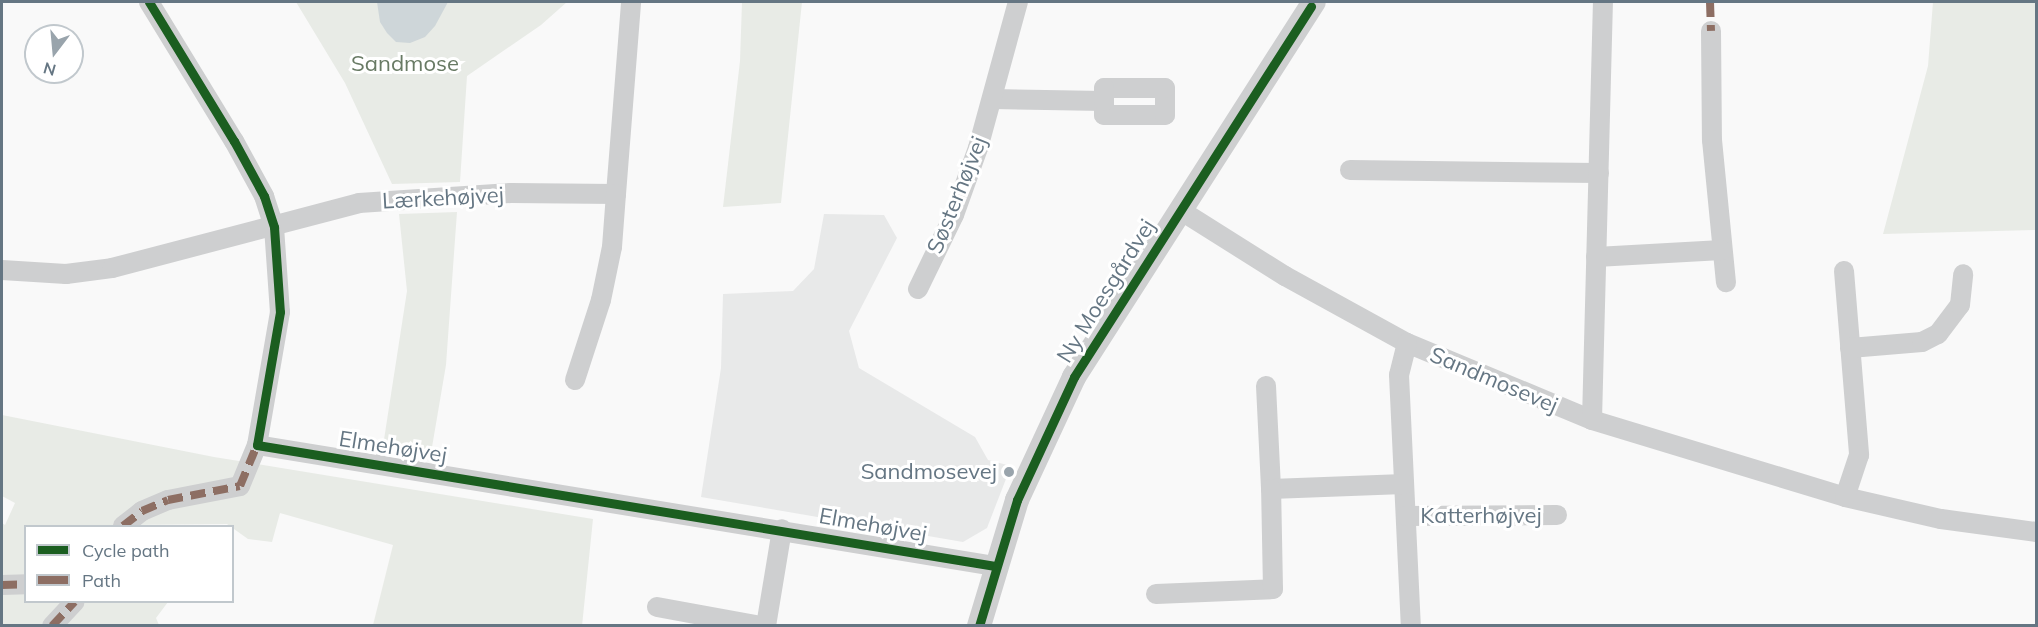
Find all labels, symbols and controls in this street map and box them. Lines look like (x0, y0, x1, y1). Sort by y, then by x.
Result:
north arrow (24, 24, 84, 84)
park label: Sandmose (351, 51, 459, 77)
text: N (41, 58, 58, 81)
street label: Søsterhøjvej (922, 133, 992, 257)
street label: Lærkehøjvej (381, 182, 505, 214)
street label: Ny Moesgårdvej (1051, 214, 1161, 368)
street label: Sandmosevej (1426, 341, 1562, 419)
street label: Elmehøjvej (337, 425, 449, 469)
place label: Sandmosevej (861, 459, 997, 485)
marker: Sandmosevej (1002, 465, 1016, 479)
street label: Elmehøjvej (817, 503, 929, 547)
street label: Katterhøjvej (1420, 503, 1542, 529)
legend (24, 525, 234, 603)
text: Cycle path (82, 539, 169, 562)
text: Path (82, 569, 121, 592)

